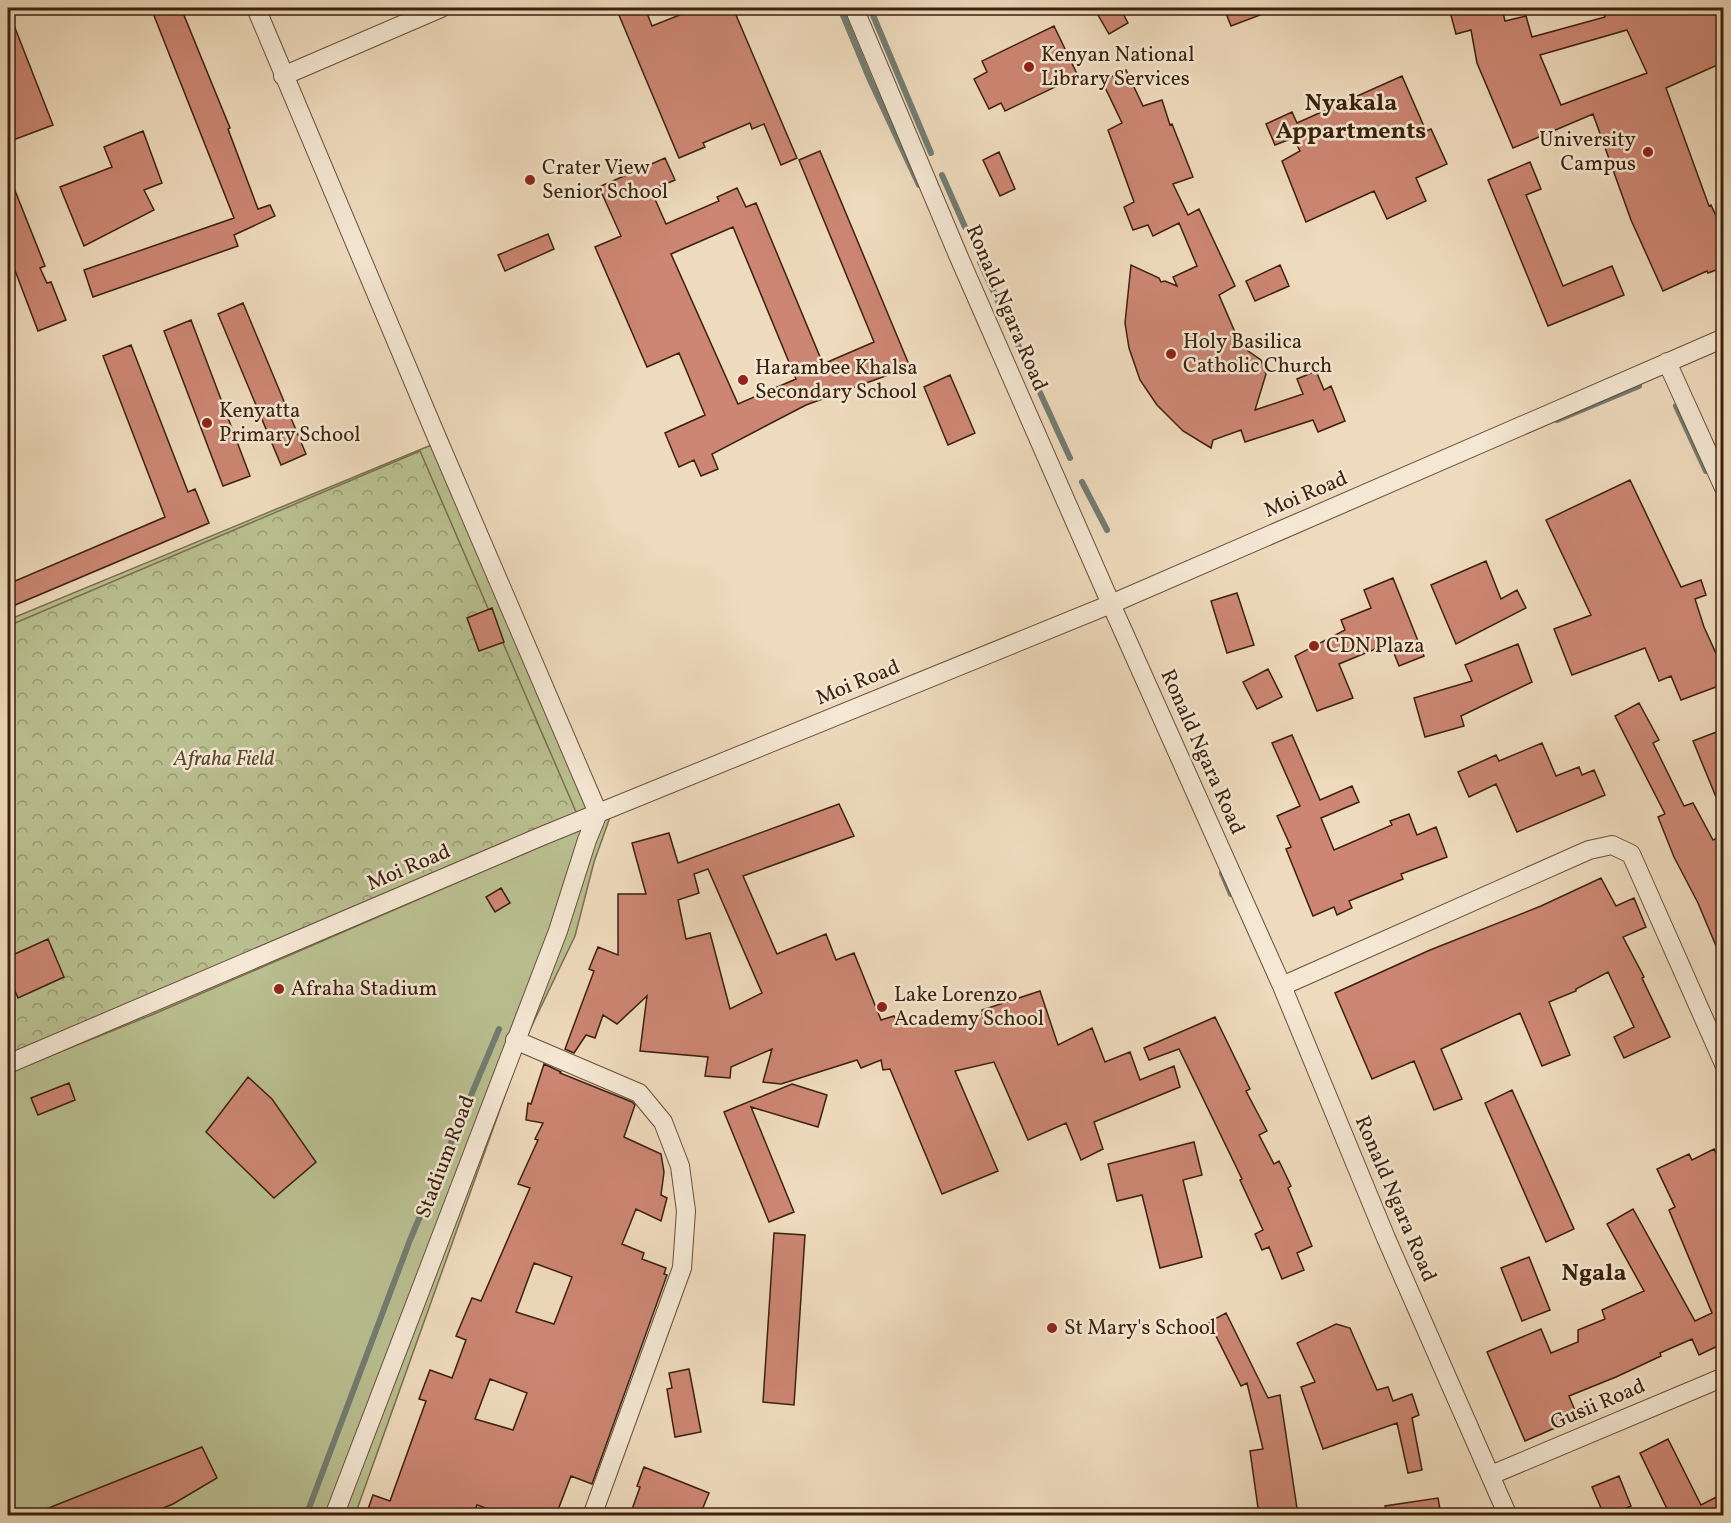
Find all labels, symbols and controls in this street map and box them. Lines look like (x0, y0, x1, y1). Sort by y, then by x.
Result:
place label: Kenyan National Library Services (1041, 41, 1194, 94)
marker: Kenyan National Library Services (1022, 60, 1036, 74)
district label: Nyakala Appartments (1276, 87, 1426, 149)
place label: University Campus (1539, 126, 1637, 179)
marker: University Campus (1641, 145, 1655, 159)
place label: Crater View Senior School (542, 154, 668, 207)
marker: Crater View Senior School (523, 173, 537, 187)
street label: Ronald Ngara Road (958, 220, 1054, 396)
place label: Holy Basilica Catholic Church (1183, 328, 1332, 381)
marker: Holy Basilica Catholic Church (1164, 347, 1178, 361)
place label: Harambee Khalsa Secondary School (755, 354, 918, 407)
marker: Harambee Khalsa Secondary School (736, 373, 750, 387)
place label: Kenyatta Primary School (219, 397, 360, 450)
marker: Kenyatta Primary School (200, 416, 214, 430)
street label: Moi Road (1260, 464, 1352, 526)
place label: CDN Plaza (1326, 632, 1425, 661)
marker: CDN Plaza (1307, 639, 1321, 653)
street label: Moi Road (812, 653, 904, 713)
street label: Ronald Ngara Road (1153, 665, 1251, 839)
park label: Afraha Field (172, 745, 275, 774)
street label: Moi Road (363, 837, 455, 899)
place label: Afraha Stadium (291, 975, 437, 1004)
place label: Lake Lorenzo Academy School (894, 981, 1044, 1034)
marker: Afraha Stadium (272, 982, 286, 996)
marker: Lake Lorenzo Academy School (875, 1000, 889, 1014)
street label: Stadium Road (409, 1091, 483, 1223)
street label: Ronald Ngara Road (1347, 1111, 1443, 1287)
district label: Ngala (1562, 1257, 1626, 1291)
place label: St Mary's School (1064, 1314, 1216, 1343)
marker: St Mary's School (1045, 1321, 1059, 1335)
street label: Gusii Road (1546, 1372, 1650, 1438)

